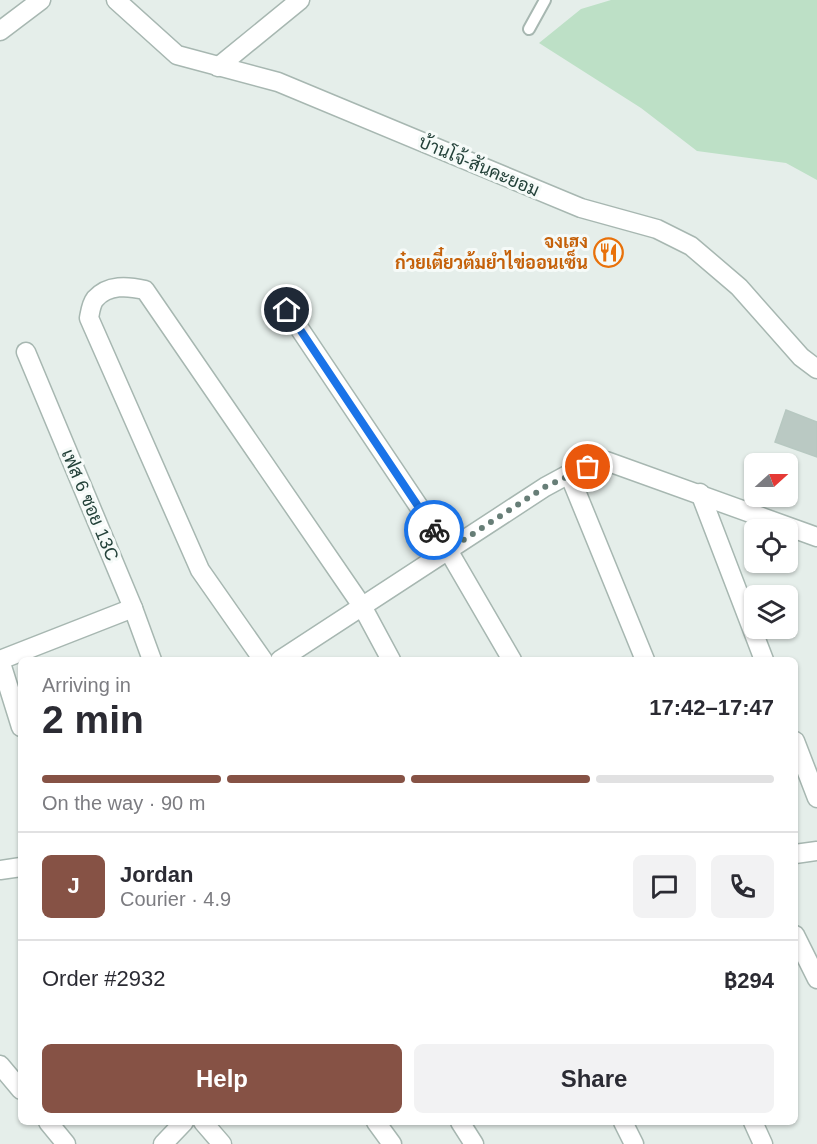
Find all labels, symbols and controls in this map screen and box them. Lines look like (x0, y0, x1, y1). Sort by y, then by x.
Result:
street label: บ้านโจ้-สันคะยอม (416, 129, 543, 200)
place label: จงเฮง ก๋วยเตี๋ยวต้มยำไข่ออนเซ็น (395, 232, 588, 273)
restaurant icon: จงเฮง ก๋วยเตี๋ยวต้มยำไข่ออนเซ็น (593, 236, 625, 268)
pin (261, 284, 312, 335)
icon: home (270, 293, 303, 326)
pin (562, 441, 613, 492)
street label: เฟส 6 ซอย 13C (58, 446, 122, 564)
icon: bag (571, 450, 604, 483)
north arrow (744, 453, 798, 507)
map controls (744, 453, 798, 639)
courier (404, 500, 464, 560)
icon: bike (418, 514, 451, 547)
button: locate (744, 519, 798, 573)
button: layers (744, 585, 798, 639)
text: Arriving in (42, 674, 131, 696)
text: 17:42–17:47 (649, 695, 774, 720)
text: 2 min (42, 698, 144, 741)
text: On the way · 90 m (42, 792, 205, 814)
button: chat (633, 855, 696, 918)
button: phone (711, 855, 774, 918)
text: Jordan (120, 862, 193, 887)
text: J (67, 873, 80, 898)
text: Courier · 4.9 (120, 888, 231, 910)
text: Order #2932 (42, 966, 166, 991)
text: ฿294 (724, 968, 774, 993)
button: Help (42, 1044, 402, 1113)
button: Share (414, 1044, 774, 1113)

